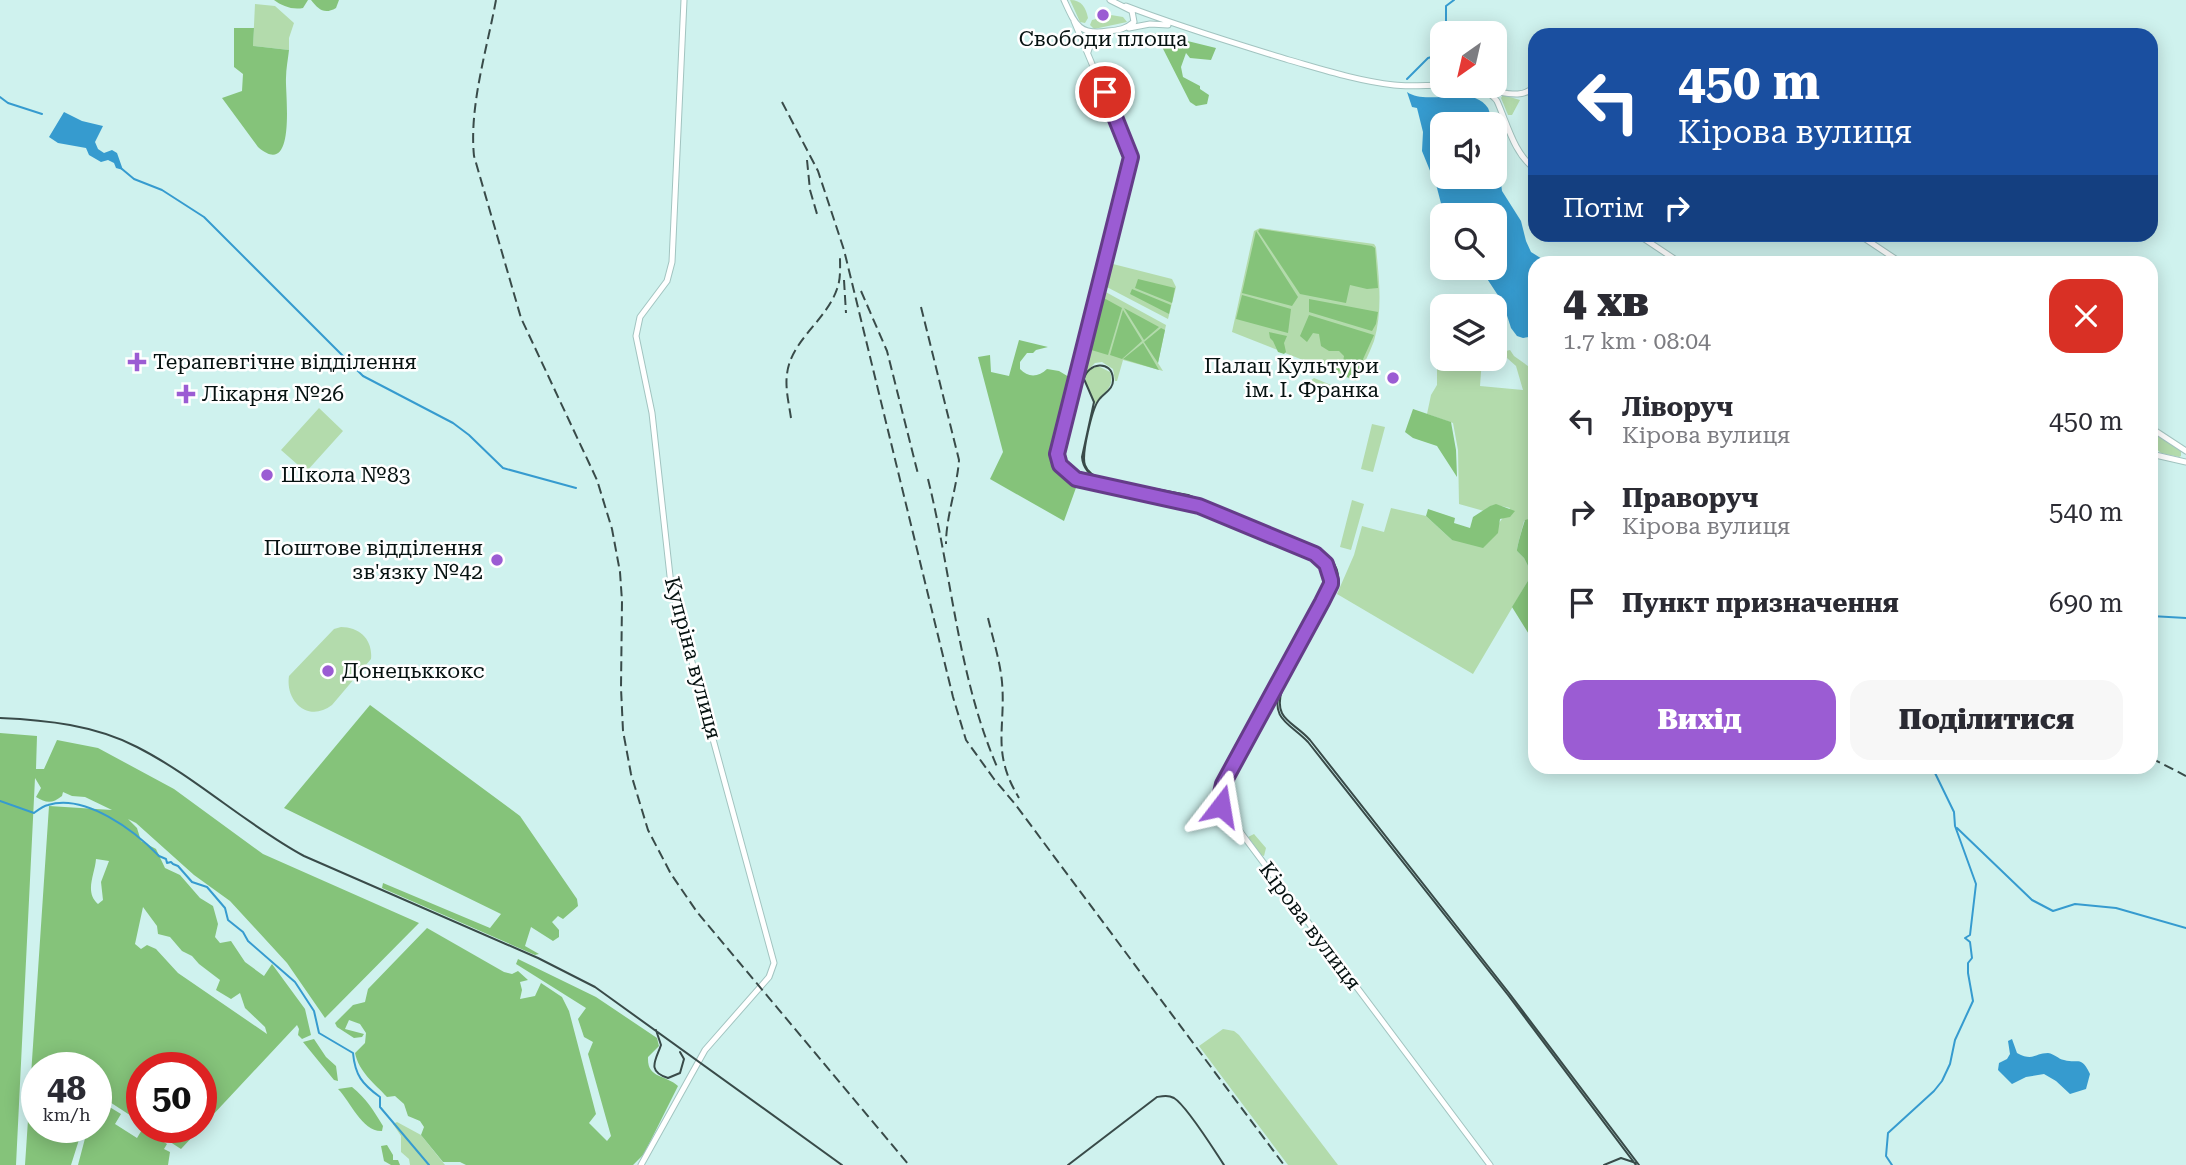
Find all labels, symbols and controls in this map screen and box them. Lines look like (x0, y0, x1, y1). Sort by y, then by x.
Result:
marker: Свободи площа (1095, 7, 1111, 23)
north arrow (1430, 21, 1507, 98)
map controls (1430, 21, 1507, 371)
place label: Свободи площа (1019, 27, 1188, 51)
text: 450 m (1678, 54, 1820, 111)
icon: left (1563, 56, 1654, 147)
pin (1075, 62, 1135, 122)
icon: arrive (1086, 73, 1124, 111)
button: sound (1430, 112, 1507, 189)
text: Кірова вулиця (1678, 113, 1912, 151)
icon: right (1658, 189, 1696, 227)
text: Потім (1563, 193, 1644, 223)
button: search (1430, 203, 1507, 280)
text: 4 хв (1563, 277, 1649, 326)
button: close (2049, 279, 2123, 353)
button: layers (1430, 294, 1507, 371)
text: 1.7 km · 08:04 (1563, 328, 1711, 355)
place label: Терапевгічне відділення (153, 350, 417, 374)
marker: Терапевгічне відділення (127, 352, 147, 372)
place label: Палац Культури ім. І. Франка (1204, 354, 1380, 402)
marker: Палац Культури ім. І. Франка (1385, 370, 1401, 386)
place label: Лікарня №26 (202, 382, 344, 406)
marker: Лікарня №26 (176, 384, 196, 404)
text: Ліворуч (1622, 392, 1733, 422)
icon: left (1563, 402, 1601, 440)
text: 450 m (2049, 406, 2123, 436)
text: Кірова вулиця (1622, 422, 1790, 449)
place label: Школа №83 (281, 463, 411, 487)
marker: Школа №83 (259, 467, 275, 483)
text: Праворуч (1622, 483, 1758, 513)
icon: right (1563, 493, 1601, 531)
text: 540 m (2049, 497, 2123, 527)
text: Кірова вулиця (1622, 513, 1790, 540)
place label: Поштове відділення зв'язку №42 (264, 536, 483, 584)
marker: Поштове відділення зв'язку №42 (489, 552, 505, 568)
street label: Купріна вулиця (660, 574, 726, 742)
icon: arrive (1563, 584, 1601, 622)
text: Пункт призначення (1622, 588, 1899, 618)
text: 690 m (2049, 588, 2123, 618)
place label: Донецьккокс (342, 659, 485, 683)
marker: Донецьккокс (320, 663, 336, 679)
button: Вихід (1563, 680, 1836, 760)
button: Поділитися (1850, 680, 2123, 760)
position arrow (1184, 769, 1258, 843)
street label: Кірова вулиця (1254, 857, 1366, 995)
speed limit sign: 50 (126, 1052, 217, 1143)
text: 48 (47, 1068, 86, 1109)
text: km/h (42, 1104, 91, 1125)

